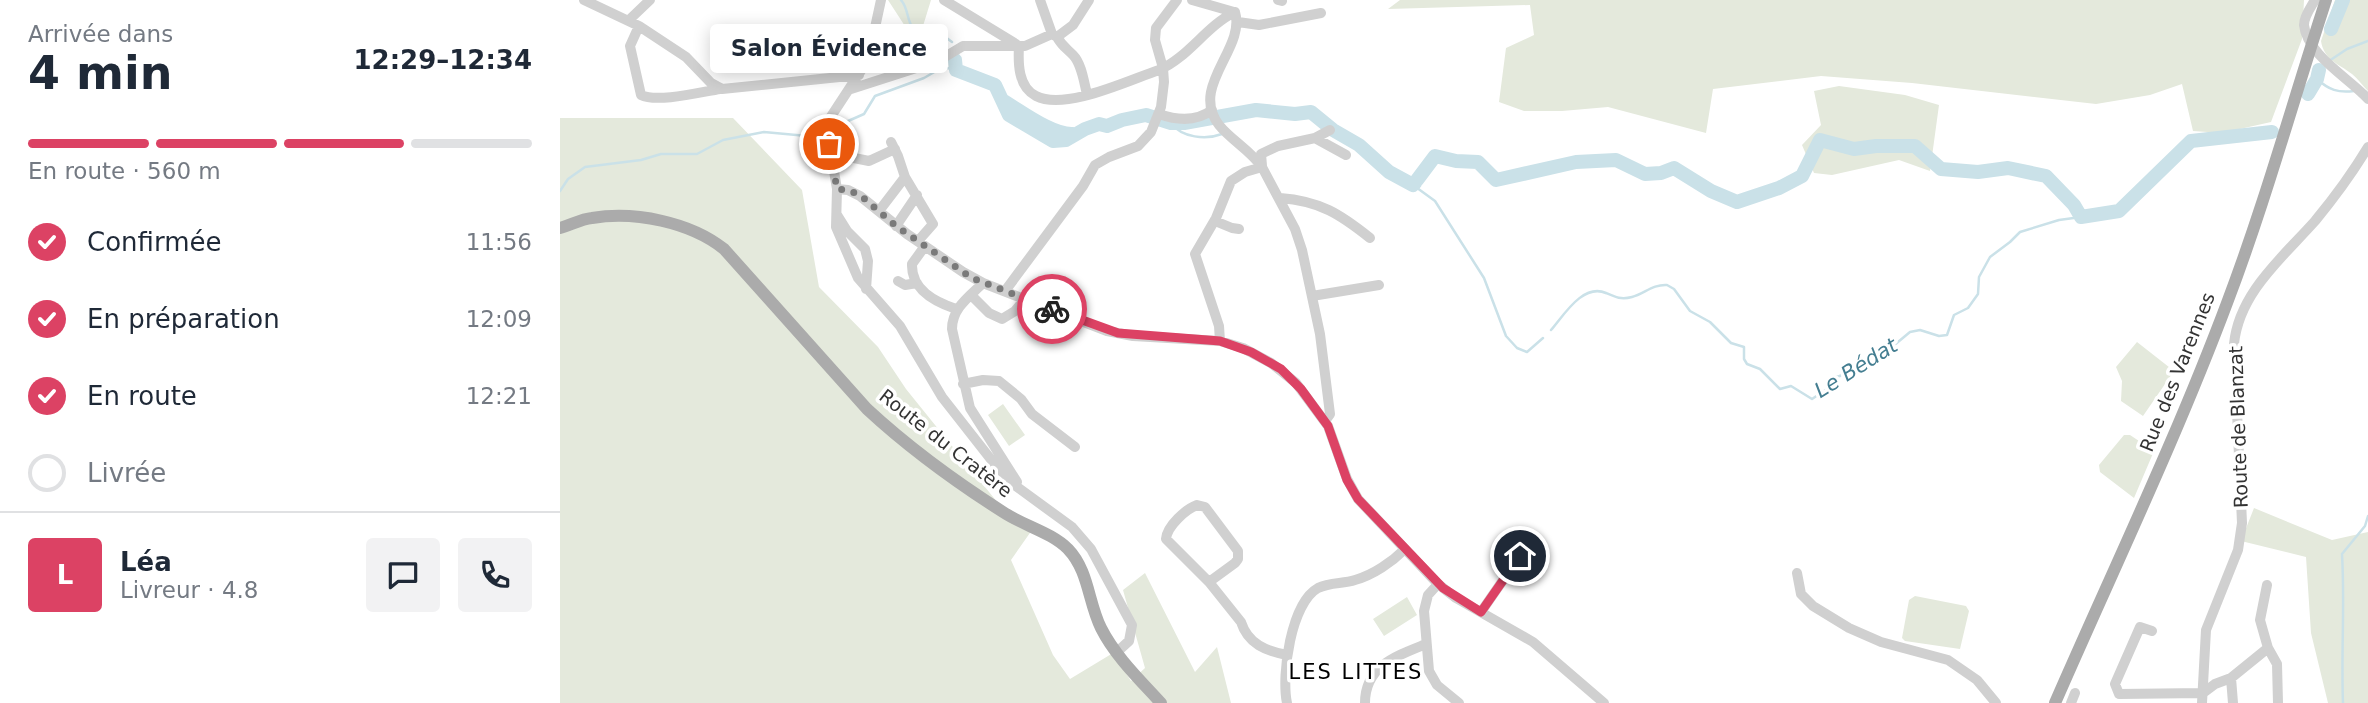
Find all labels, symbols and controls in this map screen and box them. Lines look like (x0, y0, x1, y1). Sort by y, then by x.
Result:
text: Arrivée dans (28, 21, 173, 47)
callout: Salon Évidence (710, 25, 948, 74)
text: Salon Évidence (731, 35, 927, 61)
text: 12:29–12:34 (353, 45, 532, 75)
text: 4 min (28, 46, 172, 100)
pin (799, 114, 859, 174)
icon: bag (810, 125, 848, 163)
text: En route · 560 m (28, 158, 221, 184)
icon: check (28, 223, 66, 261)
text: Confirmée (87, 227, 221, 257)
text: 11:56 (466, 229, 532, 255)
courier (1017, 274, 1087, 344)
street label: Rue des Varennes (2135, 289, 2219, 455)
icon: bike (1033, 290, 1071, 328)
icon: check (28, 300, 66, 338)
text: En préparation (87, 304, 280, 334)
text: 12:09 (466, 306, 532, 332)
water label: Le Bédat (1810, 333, 1902, 403)
street label: Route de Blanzat (2224, 346, 2252, 508)
icon: check (28, 377, 66, 415)
text: En route (87, 381, 197, 411)
text: 12:21 (466, 383, 532, 409)
street label: Route du Cratère (875, 384, 1017, 502)
text: Livrée (87, 458, 166, 488)
pin (1490, 526, 1550, 586)
icon: home (1501, 537, 1539, 575)
button: chat (366, 538, 440, 612)
button: phone (458, 538, 532, 612)
text: Léa (120, 547, 172, 577)
text: L (57, 560, 73, 590)
text: Livreur · 4.8 (120, 577, 258, 603)
district label: LES LITTES (1289, 660, 1423, 684)

